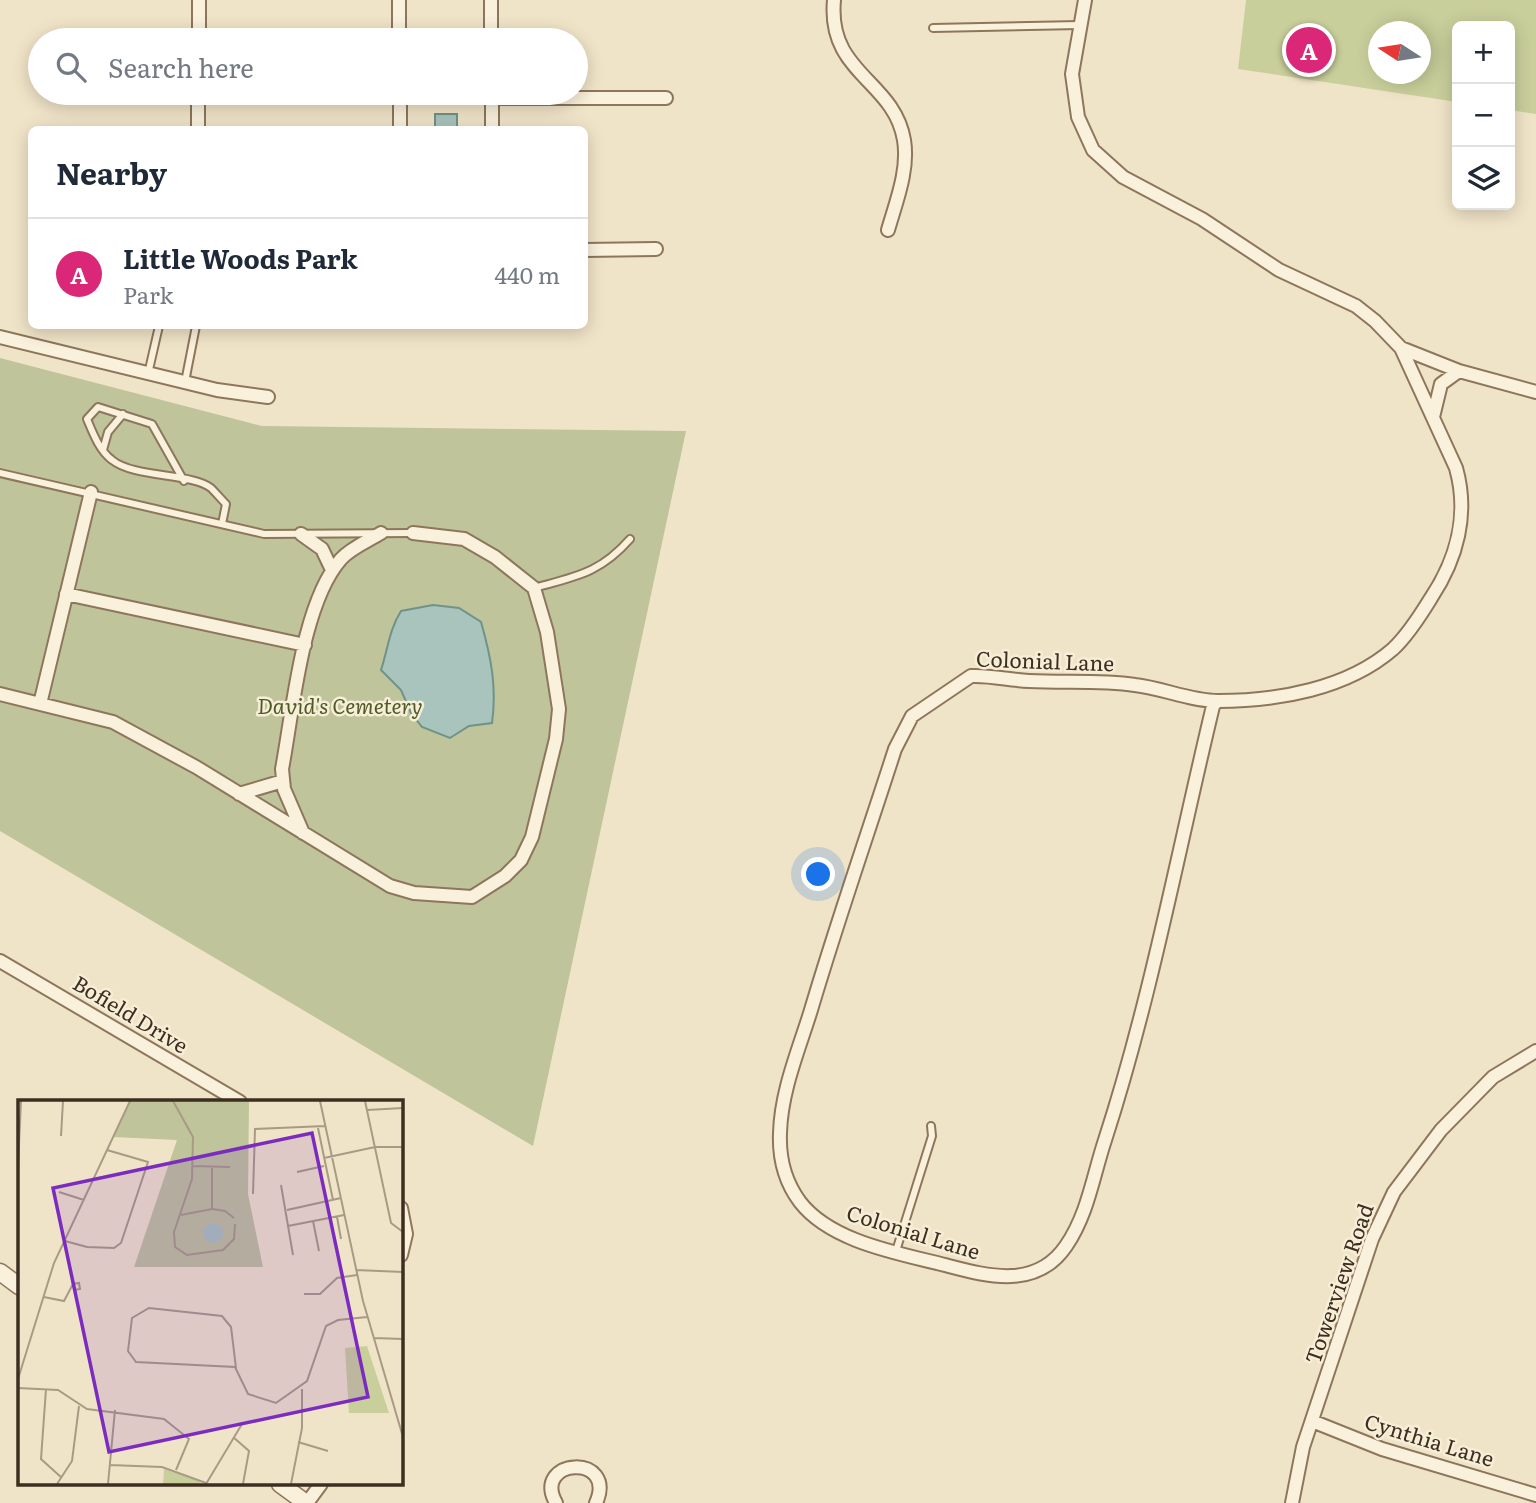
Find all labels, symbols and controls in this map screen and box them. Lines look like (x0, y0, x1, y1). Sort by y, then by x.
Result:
north arrow (1368, 21, 1431, 84)
map controls (1452, 21, 1515, 210)
button: + (1452, 21, 1515, 84)
pin: A (1286, 24, 1332, 76)
search box (28, 28, 588, 105)
text: Search here (108, 47, 254, 86)
icon: search (52, 48, 90, 86)
button: − (1452, 84, 1515, 147)
button: layers (1452, 147, 1515, 210)
text: Nearby (56, 150, 167, 194)
text: Little Woods Park (123, 238, 358, 277)
text: A (70, 257, 88, 291)
text: 440 m (494, 257, 560, 291)
text: Park (123, 277, 173, 311)
street label: Colonial Lane (975, 642, 1115, 677)
park label: David's Cemetery (257, 689, 423, 720)
your location (801, 857, 835, 891)
street label: Bofield Drive (68, 966, 195, 1059)
inset map (18, 1100, 402, 1486)
street label: Colonial Lane (843, 1196, 984, 1266)
street label: Towerview Road (1296, 1199, 1380, 1368)
street label: Cynthia Lane (1361, 1404, 1498, 1473)

